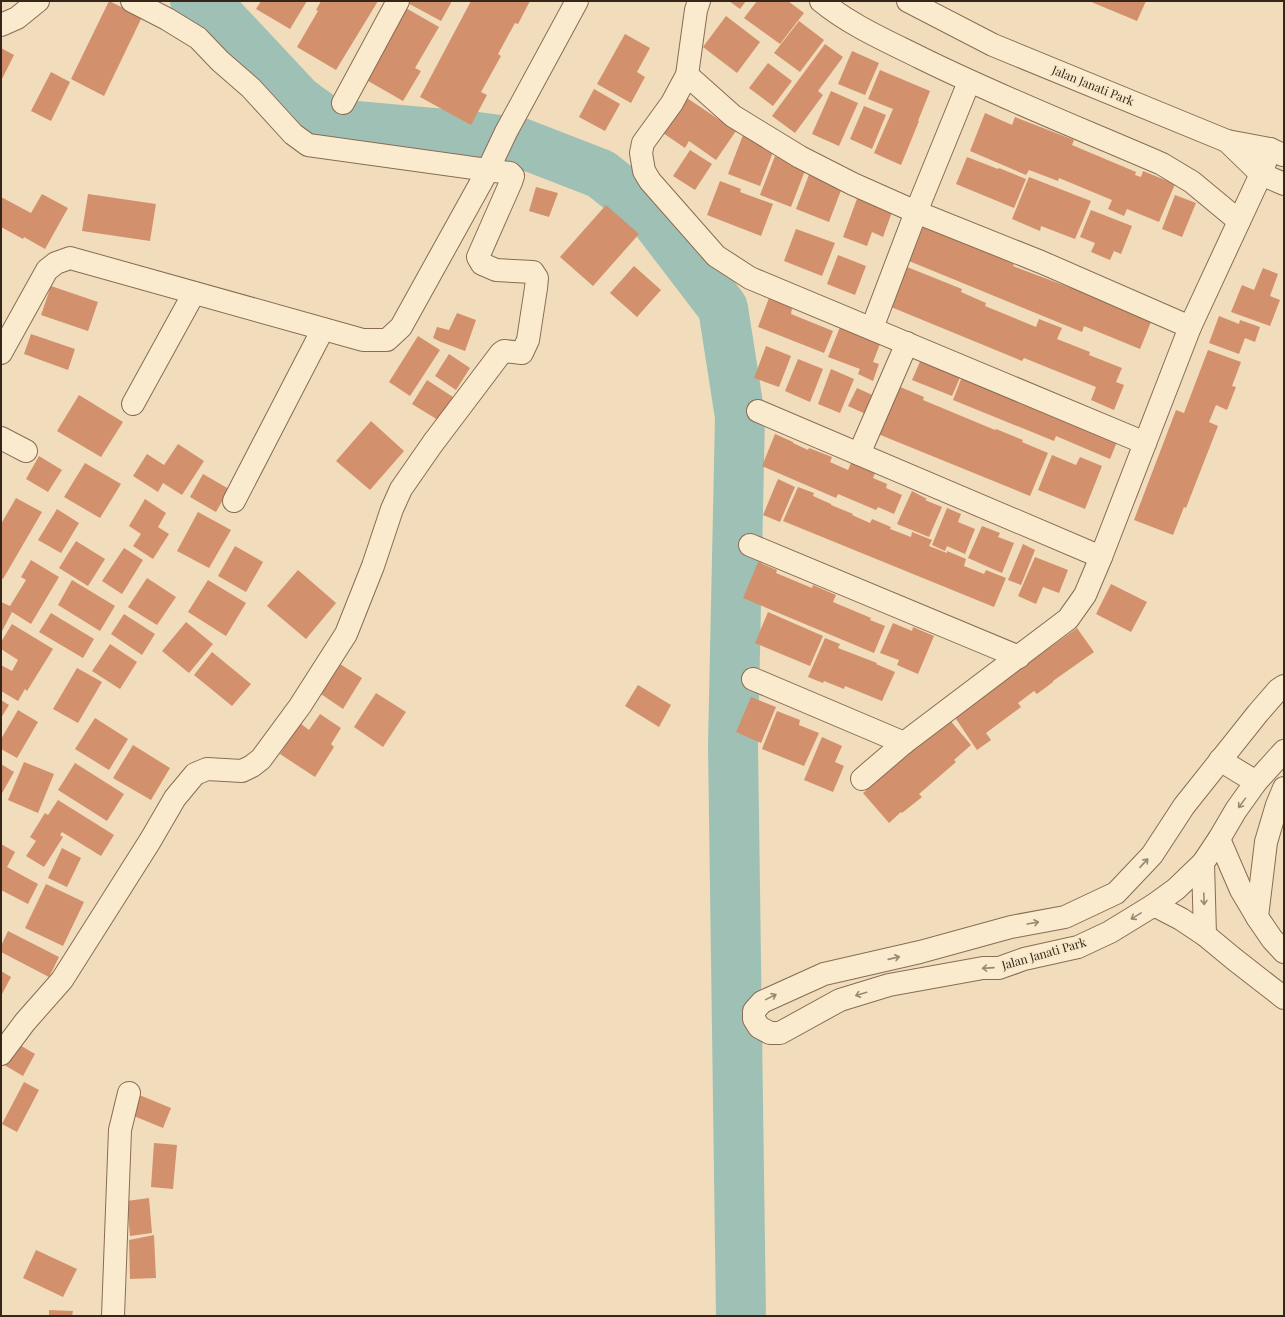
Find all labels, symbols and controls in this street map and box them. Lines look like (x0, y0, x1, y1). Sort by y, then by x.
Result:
street label: Jalan Janati Park (1049, 61, 1137, 109)
one-way arrow (1237, 797, 1246, 808)
one-way arrow (1140, 857, 1149, 868)
one-way arrow (1200, 892, 1208, 905)
one-way arrow (1130, 913, 1142, 921)
one-way arrow (1027, 919, 1040, 927)
street label: Jalan Janati Park (999, 933, 1088, 973)
one-way arrow (887, 953, 900, 961)
one-way arrow (982, 965, 995, 972)
one-way arrow (855, 990, 867, 998)
one-way arrow (764, 993, 776, 1000)

